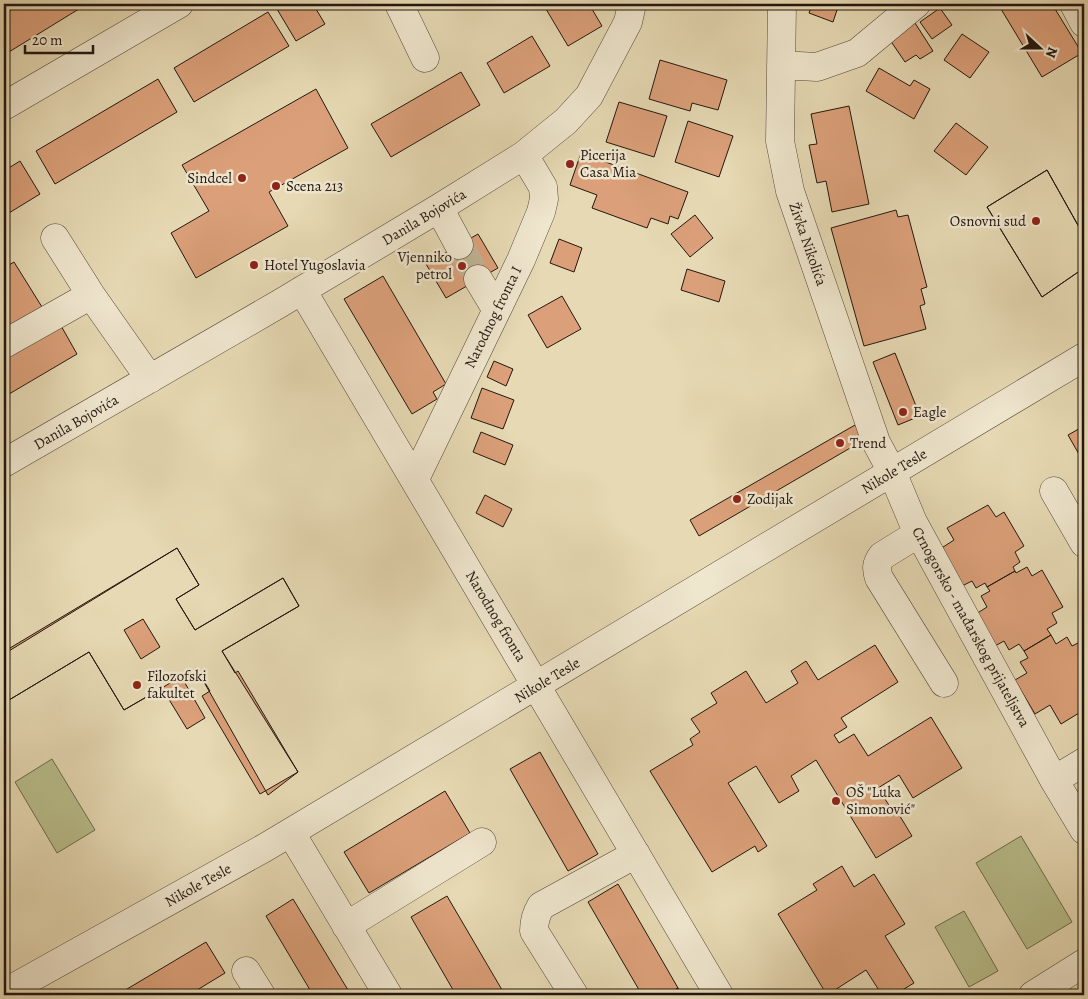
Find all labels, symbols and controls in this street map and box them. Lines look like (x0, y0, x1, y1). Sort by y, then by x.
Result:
scale bar (25, 22, 92, 54)
north arrow (1016, 22, 1066, 72)
text: 20 m (32, 30, 63, 50)
text: N (1041, 44, 1062, 61)
place label: Picerija Casa Mia (580, 145, 636, 182)
marker: Picerija Casa Mia (564, 158, 576, 170)
place label: Sindcel (187, 168, 232, 188)
marker: Sindcel (236, 172, 248, 184)
place label: Scena 213 (286, 176, 343, 196)
marker: Scena 213 (270, 180, 282, 192)
street label: Danila Bojovića (378, 184, 470, 250)
street label: Živka Nikolića (784, 200, 832, 288)
place label: Osnovni sud (950, 211, 1027, 231)
marker: Osnovni sud (1030, 215, 1042, 227)
place label: Vjenniko petrol (397, 247, 452, 284)
place label: Hotel Yugoslavia (264, 255, 366, 275)
marker: Hotel Yugoslavia (248, 259, 260, 271)
marker: Vjenniko petrol (456, 260, 468, 272)
street label: Narodnog fronta I (460, 263, 526, 371)
street label: Danila Bojovića (30, 390, 122, 454)
place label: Eagle (913, 402, 947, 422)
marker: Eagle (897, 406, 909, 418)
place label: Trend (850, 433, 887, 453)
marker: Trend (834, 437, 846, 449)
street label: Nikole Tesle (857, 443, 931, 498)
place label: Zodijak (747, 489, 794, 509)
marker: Zodijak (731, 493, 743, 505)
street label: Crnogorsko - mađarskog prijateljstva (907, 523, 1035, 731)
street label: Narodnog fronta (461, 567, 531, 665)
street label: Nikole Tesle (510, 652, 584, 707)
place label: Filozofski fakultet (147, 666, 207, 703)
marker: Filozofski fakultet (131, 679, 143, 691)
place label: OŠ "Luka Simonović" (846, 782, 915, 819)
marker: OŠ "Luka Simonović" (830, 795, 842, 807)
street label: Nikole Tesle (161, 858, 235, 912)

